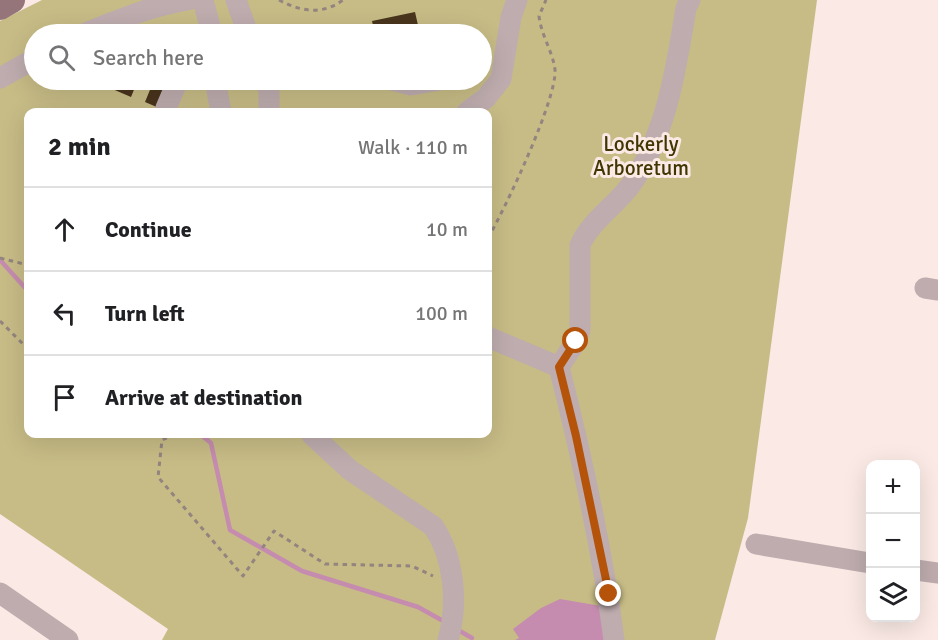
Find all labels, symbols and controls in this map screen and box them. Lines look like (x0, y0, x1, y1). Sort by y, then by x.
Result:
search box (24, 24, 492, 90)
icon: search (45, 41, 78, 74)
text: Search here (93, 44, 204, 71)
text: 2 min (48, 131, 111, 163)
park label: Lockerly Arboretum (593, 131, 689, 181)
text: Walk · 110 m (358, 135, 468, 160)
icon: ahead (48, 213, 81, 246)
text: Continue (105, 216, 192, 243)
text: 10 m (426, 217, 468, 242)
icon: left (48, 297, 81, 330)
text: Turn left (105, 300, 185, 327)
text: 100 m (415, 301, 468, 326)
route start (562, 327, 588, 353)
icon: arrive (48, 381, 81, 414)
text: Arrive at destination (105, 384, 302, 411)
map controls (866, 460, 920, 622)
button: + (866, 460, 920, 514)
button: − (866, 514, 920, 568)
button: layers (866, 568, 920, 622)
route end (595, 580, 621, 606)

